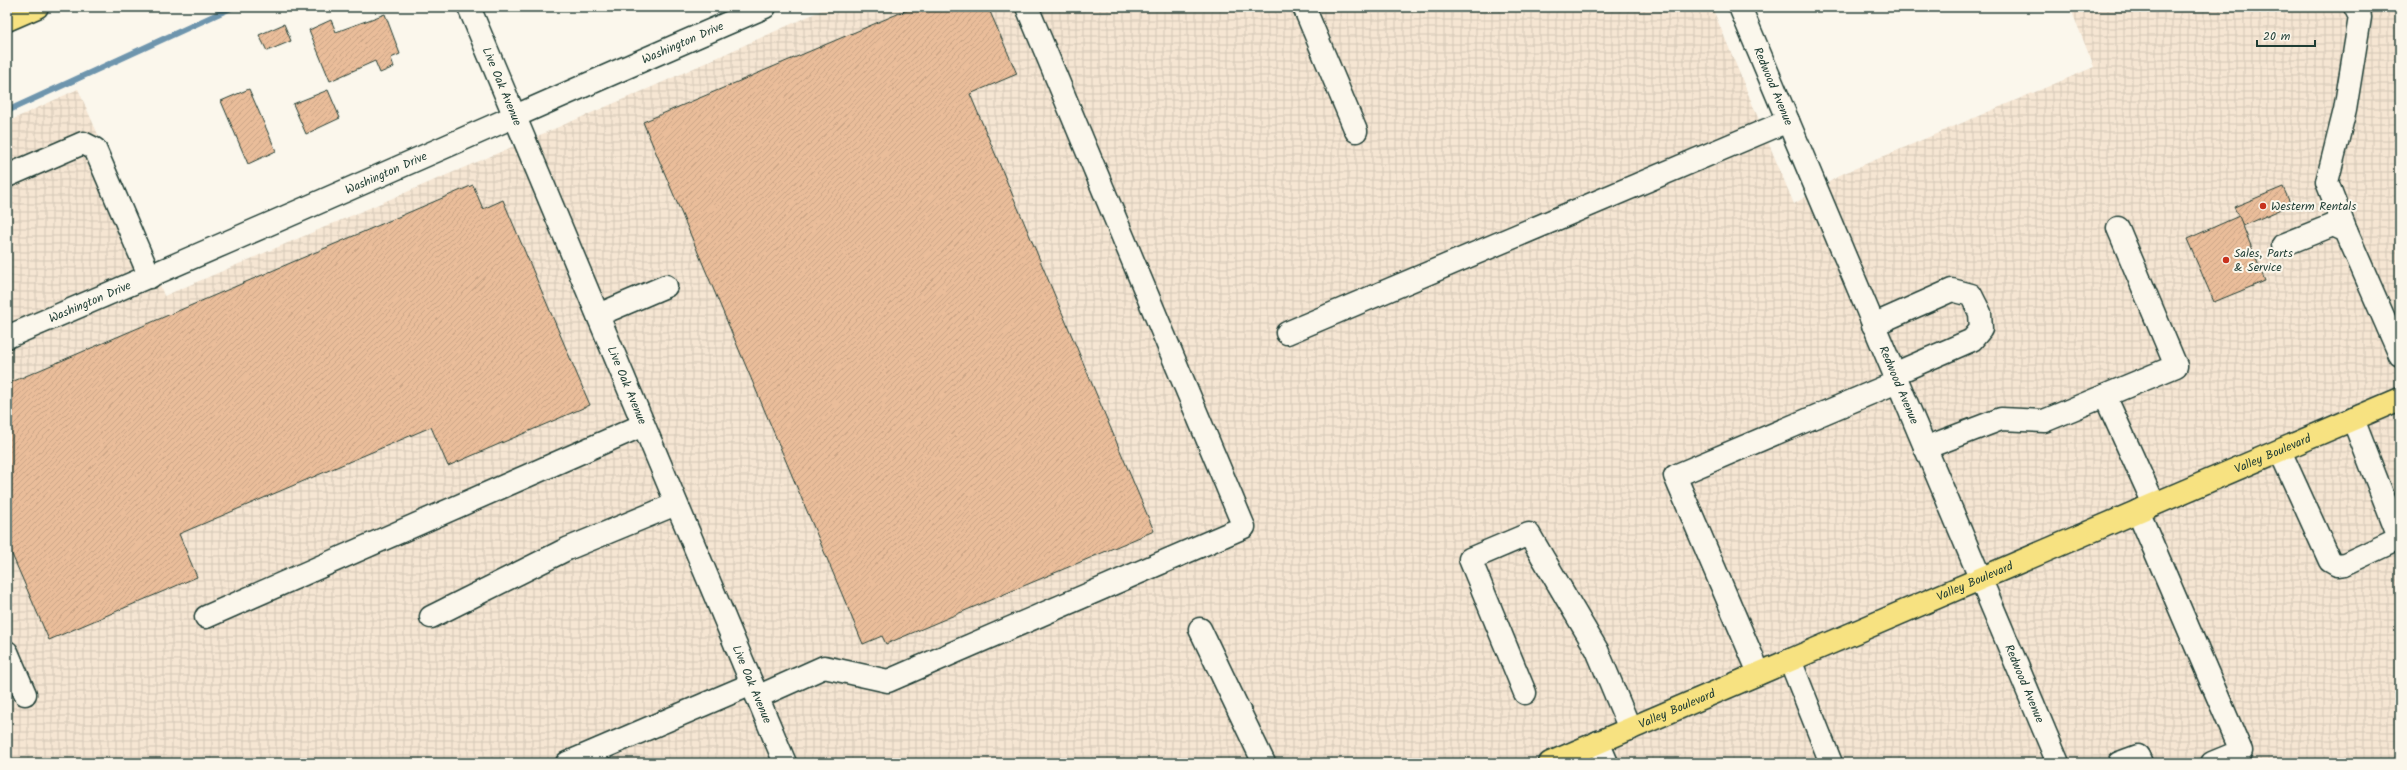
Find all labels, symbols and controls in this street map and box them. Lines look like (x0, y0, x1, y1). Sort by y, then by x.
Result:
street label: Washington Drive (639, 16, 727, 69)
scale bar (2257, 22, 2315, 48)
text: 20 m (2263, 27, 2291, 46)
street label: Live Oak Avenue (477, 44, 527, 129)
street label: Redwood Avenue (1748, 44, 1799, 129)
street label: Washington Drive (342, 146, 431, 199)
place label: Westerm Rentals (2271, 197, 2356, 216)
marker: Westerm Rentals (2258, 201, 2268, 211)
place label: Sales, Parts & Service (2234, 244, 2293, 277)
marker: Sales, Parts & Service (2221, 255, 2231, 265)
street label: Washington Drive (46, 276, 135, 328)
street label: Live Oak Avenue (602, 343, 652, 428)
street label: Redwood Avenue (1874, 343, 1924, 428)
street label: Valley Boulevard (2231, 428, 2315, 478)
street label: Valley Boulevard (1933, 556, 2017, 606)
street label: Redwood Avenue (2000, 641, 2050, 726)
street label: Live Oak Avenue (727, 642, 777, 727)
street label: Valley Boulevard (1636, 683, 1719, 733)

